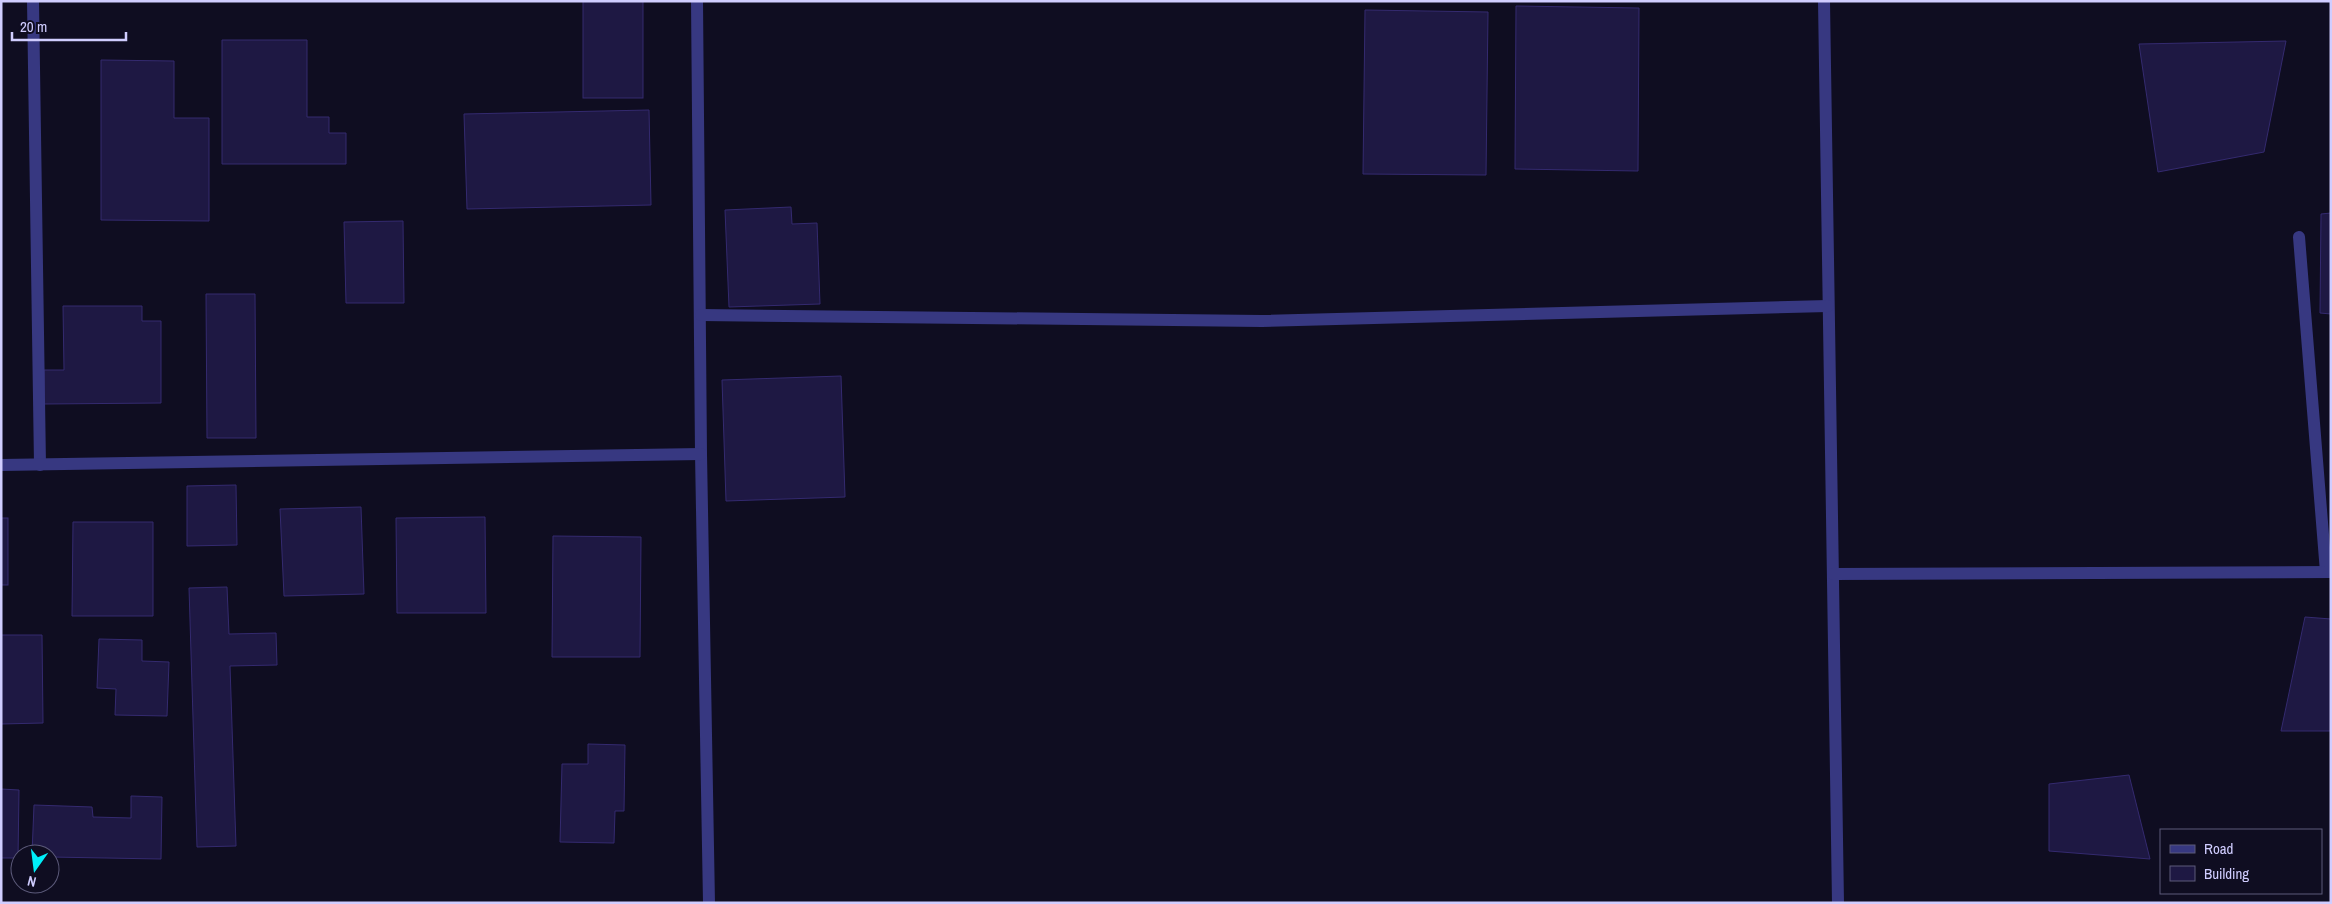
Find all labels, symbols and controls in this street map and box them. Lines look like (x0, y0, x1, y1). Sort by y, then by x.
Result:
scale bar (12, 10, 126, 42)
text: 20 m (20, 16, 47, 37)
legend (2160, 829, 2322, 894)
text: Road (2204, 838, 2233, 859)
north arrow (10, 844, 60, 894)
text: Building (2204, 863, 2249, 884)
text: N (26, 872, 38, 891)

